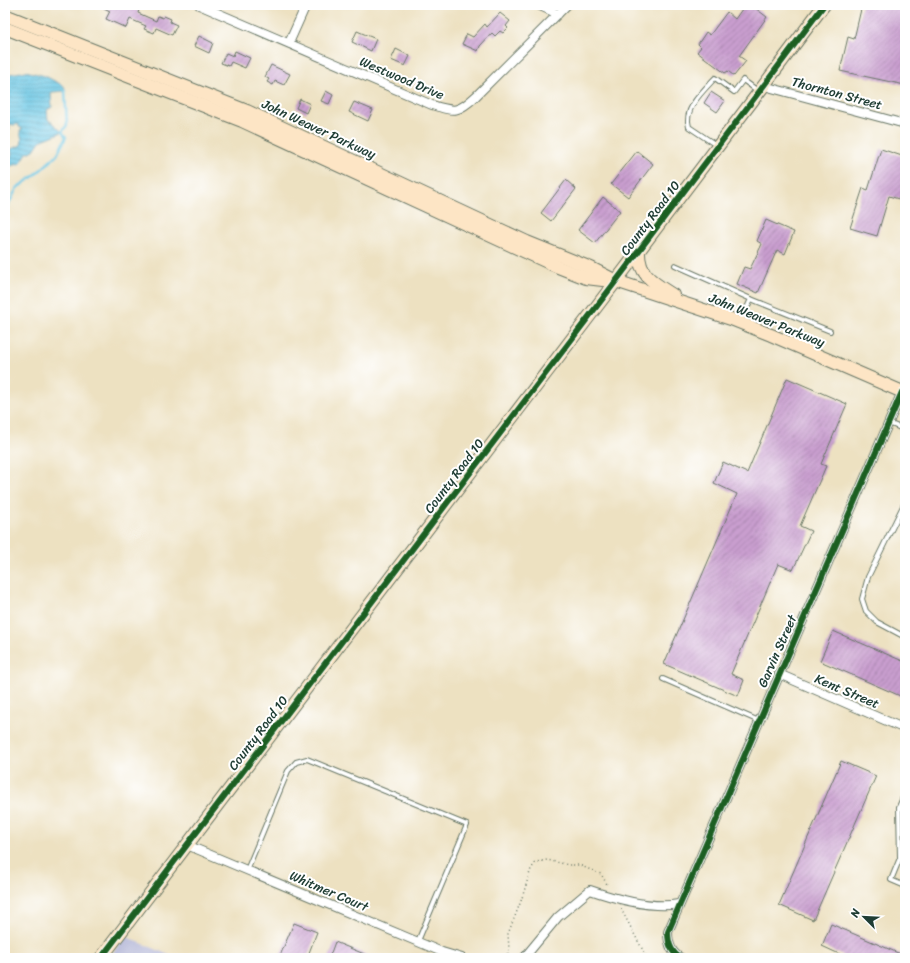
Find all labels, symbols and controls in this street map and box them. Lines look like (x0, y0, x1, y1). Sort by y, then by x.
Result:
street label: Westwood Drive (356, 50, 448, 106)
street label: Thornton Street (789, 70, 885, 116)
street label: John Weaver Parkway (257, 92, 380, 166)
street label: County Road 10 (614, 175, 686, 261)
street label: John Weaver Parkway (704, 286, 829, 354)
street label: County Road 10 (418, 433, 490, 519)
street label: Garvin Street (751, 610, 804, 691)
street label: Kent Street (811, 667, 883, 715)
street label: County Road 10 (222, 690, 294, 776)
street label: Whitmer Court (286, 864, 373, 918)
north arrow (844, 897, 884, 937)
text: N (845, 905, 866, 921)

